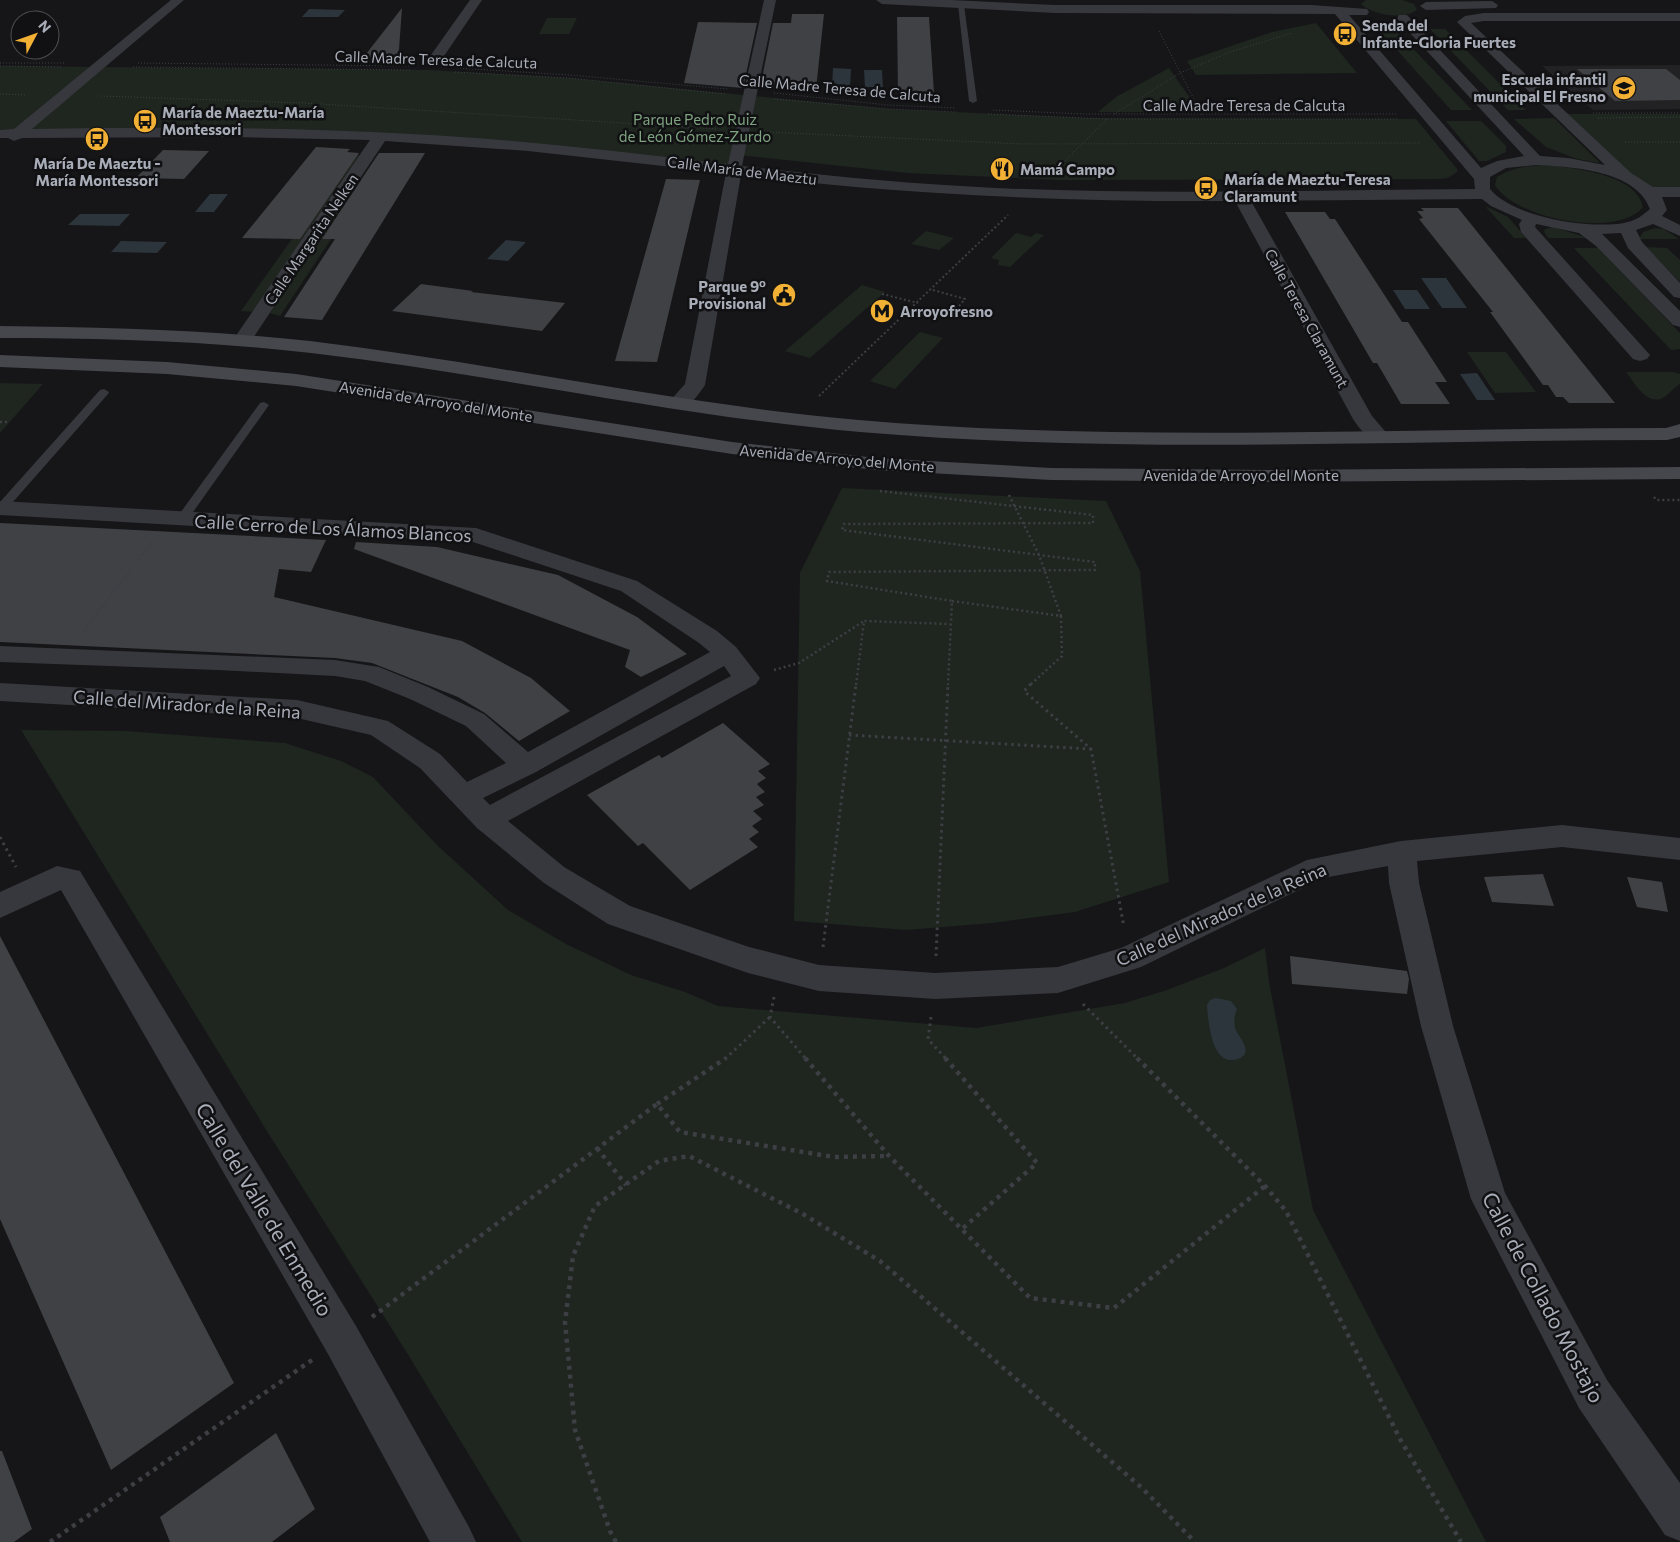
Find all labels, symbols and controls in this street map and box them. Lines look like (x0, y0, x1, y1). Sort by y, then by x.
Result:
north arrow (10, 10, 60, 60)
place label: Senda del Infante-Gloria Fuertes (1362, 16, 1516, 51)
text: N (35, 17, 55, 36)
bus stop icon: Senda del Infante-Gloria Fuertes (1332, 21, 1358, 47)
street label: Calle Madre Teresa de Calcuta (334, 46, 538, 72)
street label: Calle Madre Teresa de Calcuta (738, 70, 942, 106)
place label: Escuela infantil municipal El Fresno (1473, 70, 1606, 105)
school or university icon: Escuela infantil municipal El Fresno (1611, 75, 1637, 101)
street label: Calle Madre Teresa de Calcuta (1143, 96, 1345, 114)
place label: María de Maeztu-María Montessori (162, 103, 324, 138)
bus stop icon: María de Maeztu-María Montessori (132, 108, 158, 134)
park label: Parque Pedro Ruiz de León Gómez-Zurdo (619, 110, 771, 145)
bus stop icon: María De Maeztu - María Montessori (84, 126, 110, 152)
street label: Calle María de Maeztu (666, 152, 818, 188)
place label: María De Maeztu - María Montessori (33, 154, 161, 189)
restaurant icon: Mamá Campo (989, 156, 1015, 182)
place label: Mamá Campo (1020, 160, 1115, 178)
street label: Calle Margarita Nelken (260, 170, 362, 308)
place label: María de Maeztu-Teresa Claramunt (1224, 170, 1391, 205)
bus stop icon: María de Maeztu-Teresa Claramunt (1193, 175, 1219, 201)
street label: Calle Teresa Claramunt (1261, 245, 1353, 391)
place label: Parque 9º Provisional (689, 277, 766, 312)
public building icon: Parque 9º Provisional (771, 282, 797, 308)
metro station icon: Arroyofresno (869, 298, 895, 324)
place label: Arroyofresno (900, 302, 993, 320)
street label: Avenida de Arroyo del Monte (338, 377, 534, 425)
street label: Avenida de Arroyo del Monte (739, 441, 935, 475)
street label: Avenida de Arroyo del Monte (1143, 466, 1339, 484)
street label: Calle Cerro de Los Álamos Blancos (194, 510, 472, 546)
street label: Calle del Mirador de la Reina (73, 685, 301, 723)
street label: Calle del Mirador de la Reina (1112, 858, 1330, 970)
street label: Calle del Valle de Enmedio (191, 1098, 339, 1320)
street label: Calle de Collado Mostajo (1478, 1187, 1610, 1407)

